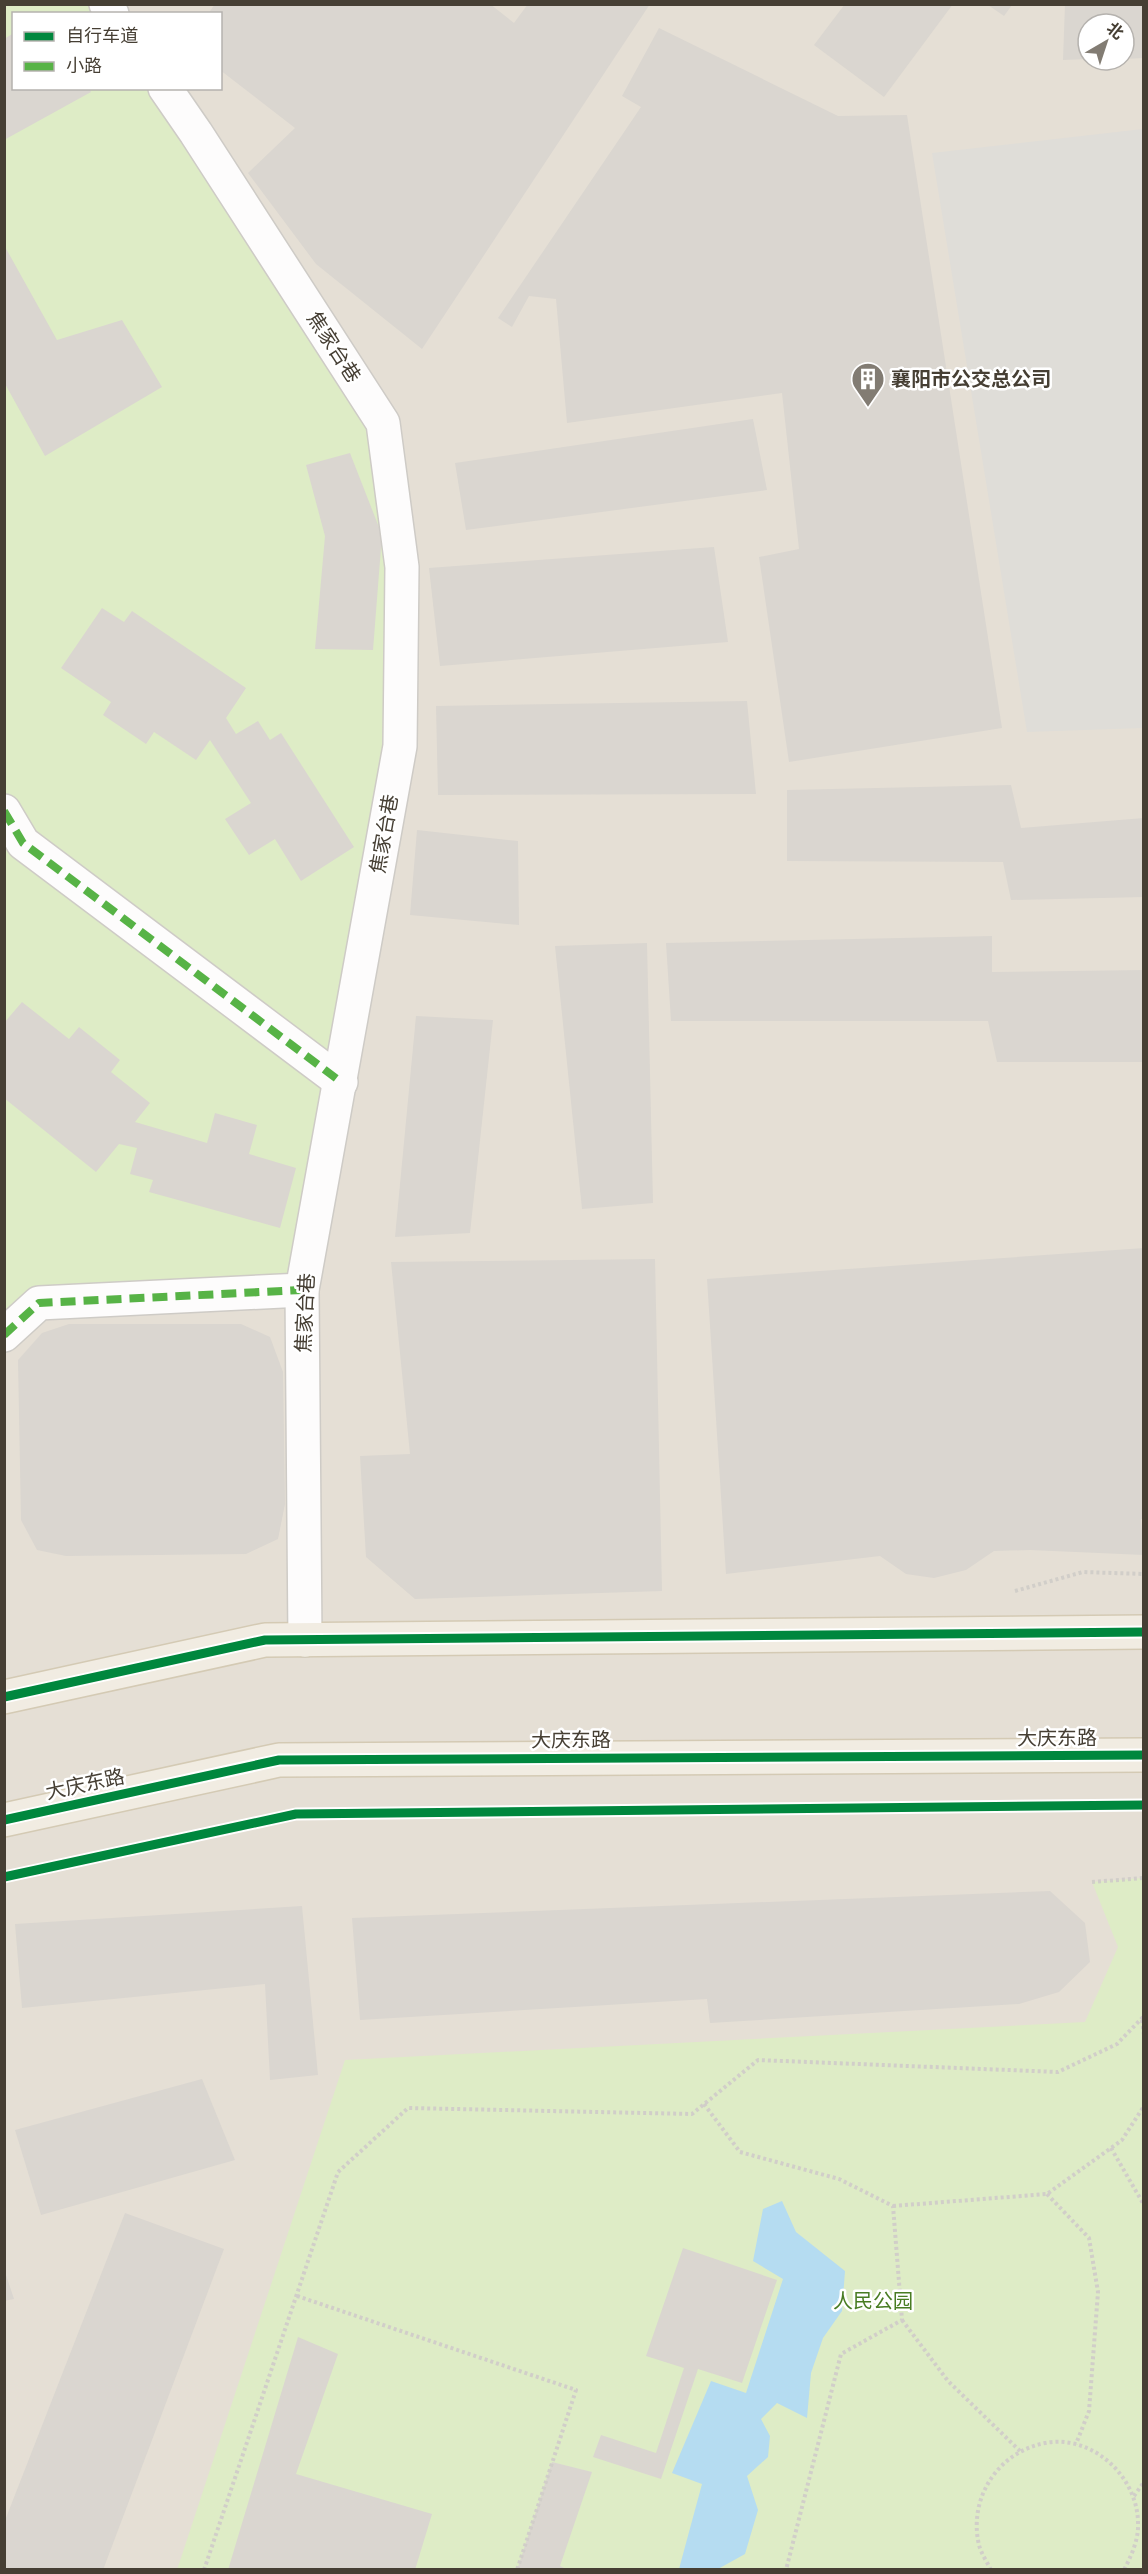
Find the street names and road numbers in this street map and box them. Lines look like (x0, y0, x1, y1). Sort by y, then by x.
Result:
street label: 焦家台巷 (302, 307, 366, 387)
street label: 焦家台巷 (365, 793, 403, 875)
street label: 焦家台巷 (291, 1272, 319, 1354)
street label: 大庆东路 (1017, 1726, 1097, 1750)
street label: 大庆东路 (531, 1728, 611, 1752)
street label: 大庆东路 (43, 1764, 127, 1804)

